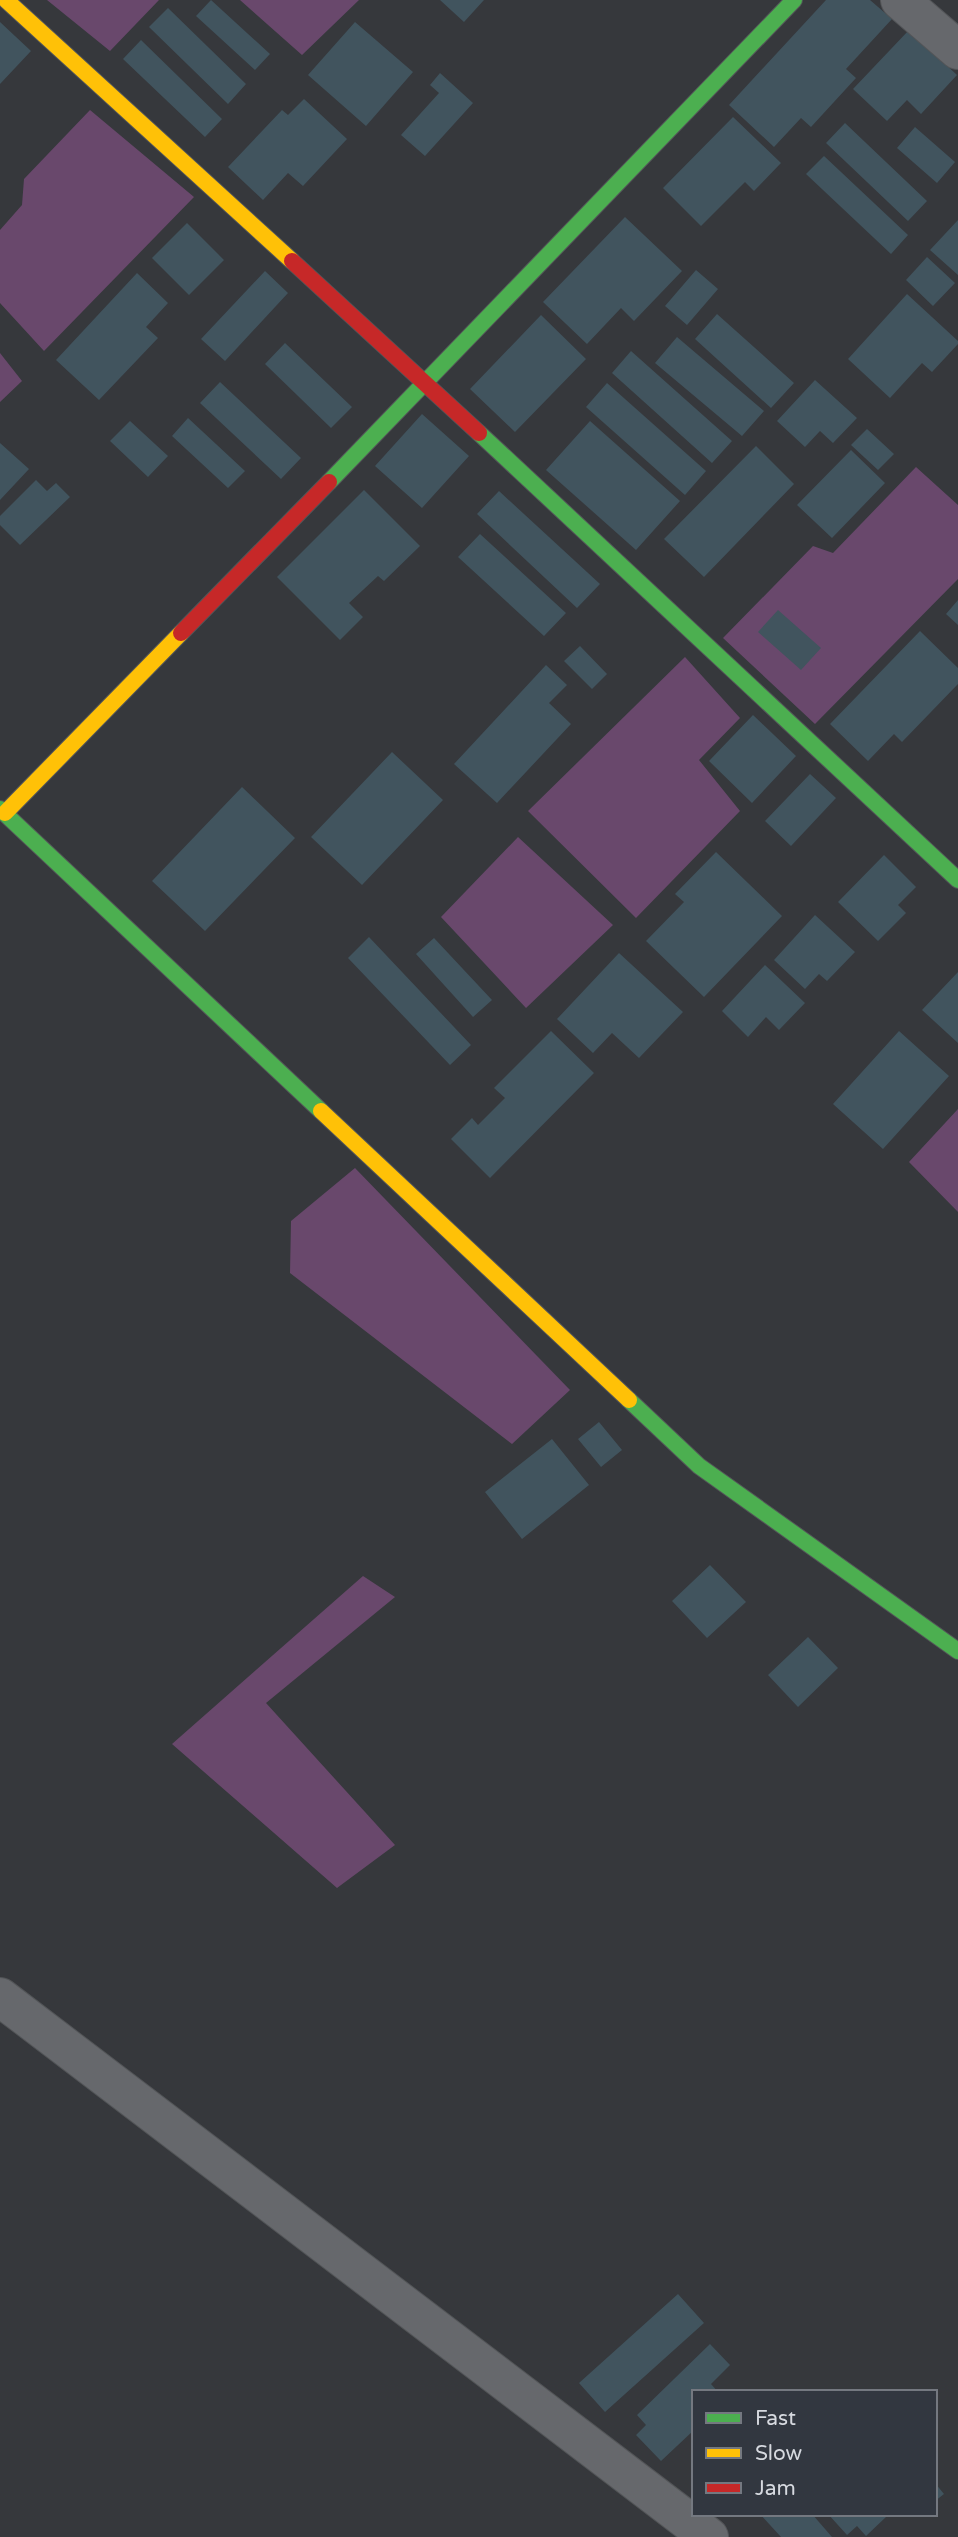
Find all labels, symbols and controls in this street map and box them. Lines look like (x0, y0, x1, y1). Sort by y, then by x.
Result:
legend (692, 2390, 937, 2516)
text: Fast (755, 2406, 796, 2431)
text: Slow (755, 2441, 803, 2466)
text: Jam (755, 2476, 796, 2501)

